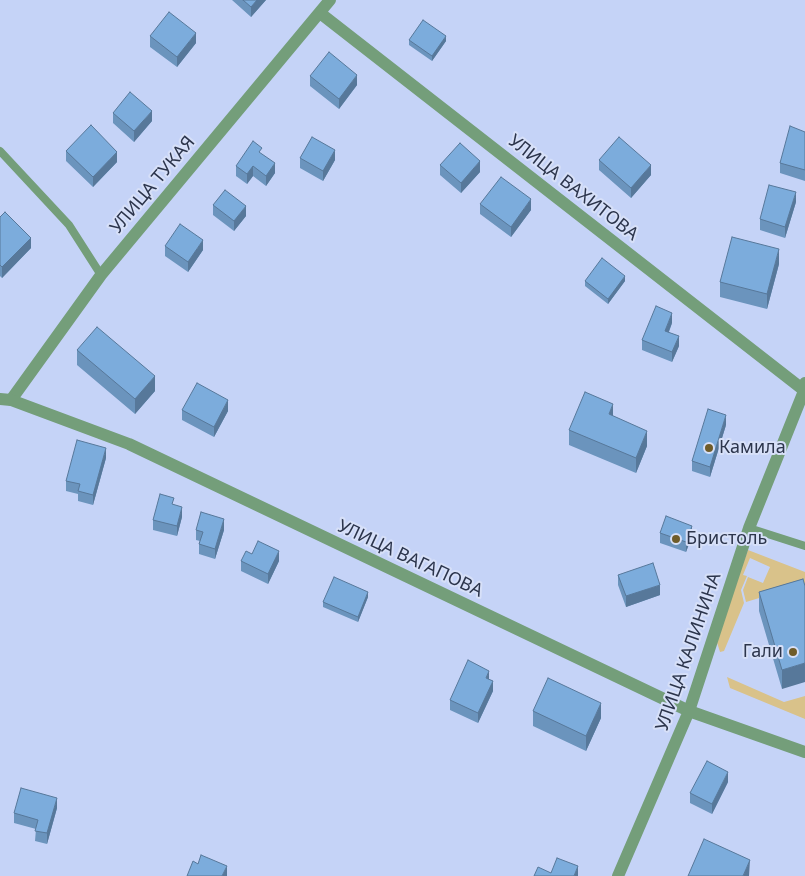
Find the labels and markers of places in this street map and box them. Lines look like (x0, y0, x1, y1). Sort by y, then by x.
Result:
place label: Камила (719, 437, 786, 459)
marker: Камила (703, 442, 715, 454)
place label: Бристоль (686, 528, 767, 550)
marker: Бристоль (670, 533, 682, 545)
place label: Гали (743, 641, 783, 663)
marker: Гали (787, 646, 799, 658)

